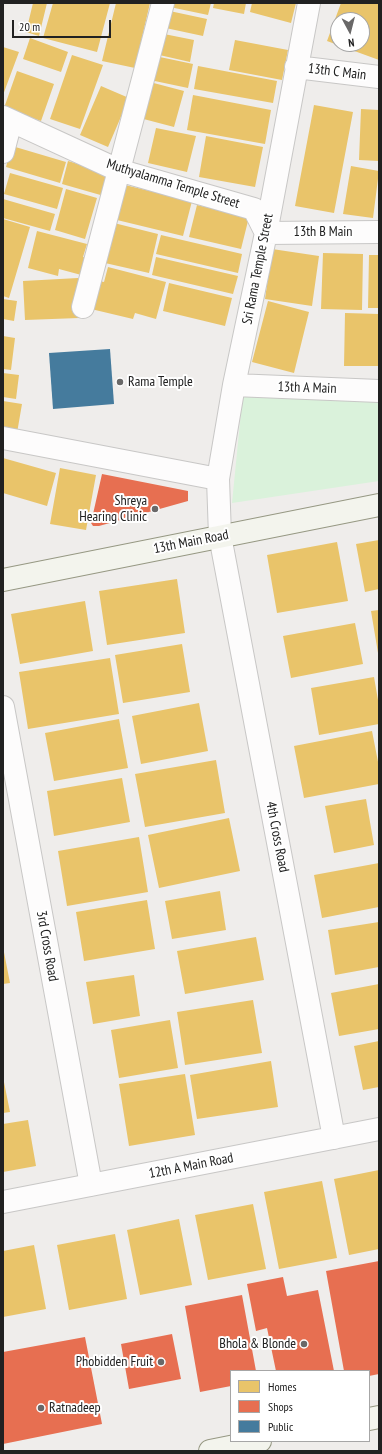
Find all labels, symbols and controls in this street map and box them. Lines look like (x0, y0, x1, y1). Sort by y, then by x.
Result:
scale bar (14, 12, 113, 38)
north arrow (330, 12, 370, 52)
text: 20 m (19, 19, 40, 34)
text: N (348, 36, 355, 50)
street label: 13th C Main (307, 60, 367, 84)
street label: Muthyalamma Temple Street (104, 156, 242, 212)
street label: Sri Rama Temple Street (239, 212, 277, 326)
street label: 13th B Main (294, 224, 352, 240)
place label: Rama Temple (128, 374, 193, 390)
marker: Rama Temple (115, 377, 125, 387)
street label: 13th A Main (277, 379, 337, 397)
place label: Shreya Hearing Clinic (79, 493, 147, 526)
marker: Shreya Hearing Clinic (150, 504, 160, 514)
street label: 13th Main Road (152, 526, 230, 558)
street label: 4th Cross Road (262, 800, 292, 874)
street label: 3rd Cross Road (33, 909, 61, 983)
street label: 12th A Main Road (147, 1150, 235, 1182)
place label: Bhola & Blonde (219, 1336, 296, 1352)
marker: Bhola & Blonde (299, 1339, 309, 1349)
place label: Phobidden Fruit (76, 1354, 153, 1370)
marker: Phobidden Fruit (156, 1357, 166, 1367)
legend (230, 1370, 370, 1442)
text: Homes (268, 1379, 296, 1394)
text: Shops (268, 1399, 293, 1414)
place label: Ratnadeep (49, 1400, 101, 1416)
marker: Ratnadeep (36, 1403, 46, 1413)
text: Public (268, 1419, 293, 1434)

